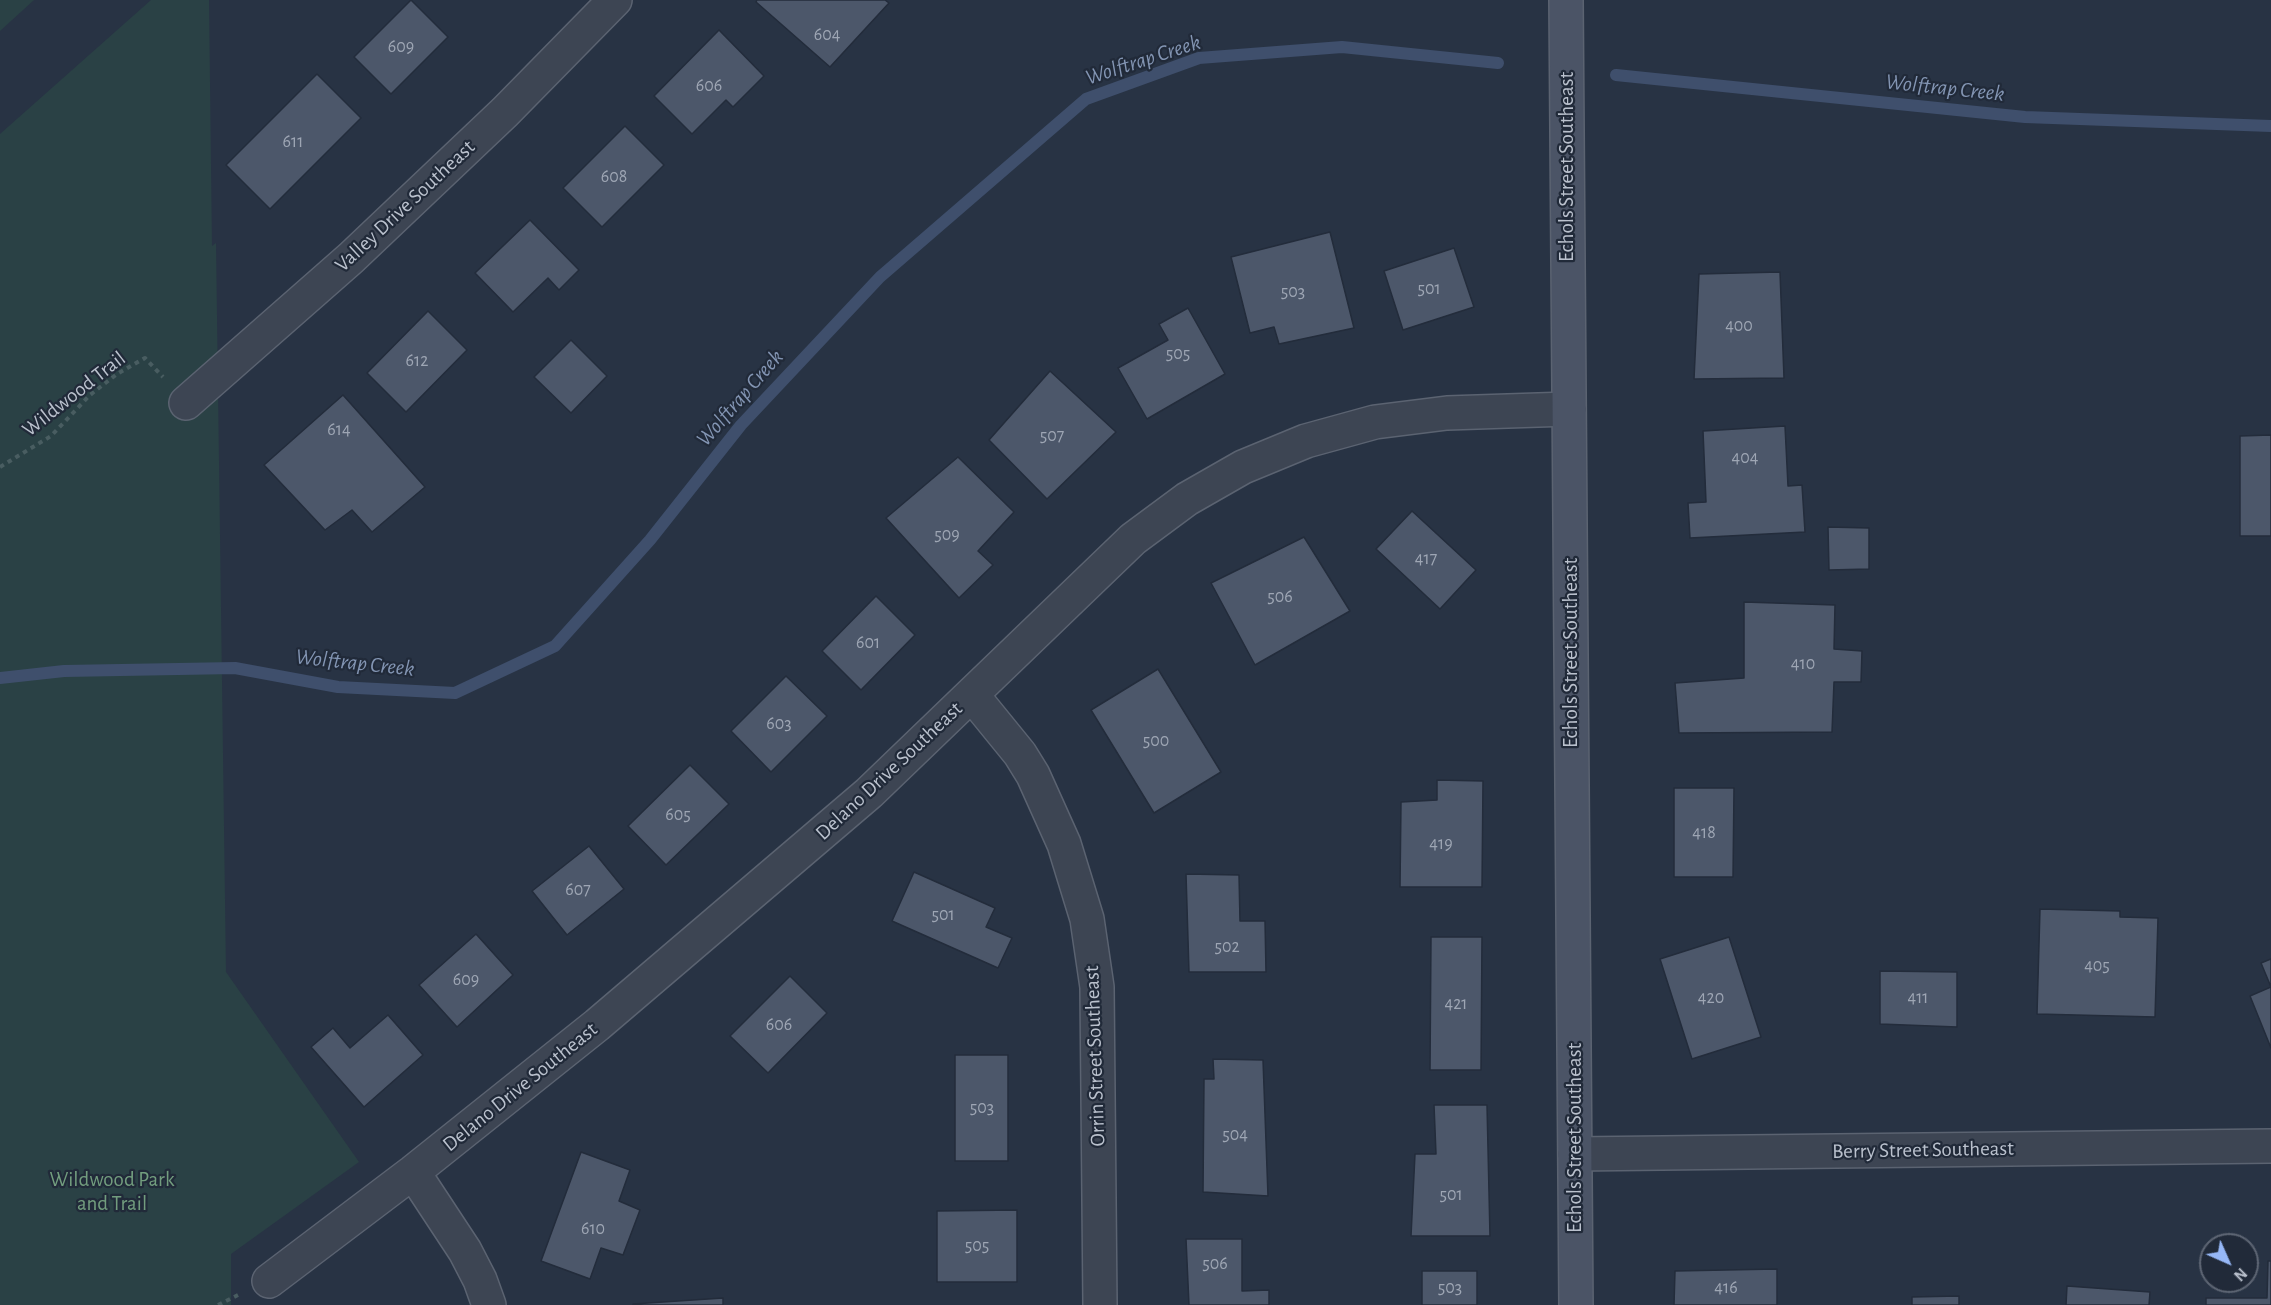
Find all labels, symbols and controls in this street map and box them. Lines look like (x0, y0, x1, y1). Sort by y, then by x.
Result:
house number: 604 (814, 24, 840, 46)
water label: Wolftrap Creek (1082, 29, 1204, 91)
house number: 609 (388, 36, 414, 58)
water label: Wolftrap Creek (1884, 69, 2006, 107)
street label: Echols Street Southeast (1554, 72, 1580, 262)
house number: 606 (696, 75, 722, 97)
house number: 611 (283, 131, 303, 153)
street label: Valley Drive Southeast (330, 135, 480, 277)
house number: 608 (601, 166, 627, 188)
house number: 501 (1417, 278, 1441, 300)
house number: 503 (1281, 281, 1305, 303)
house number: 400 (1725, 315, 1753, 337)
house number: 505 (1166, 343, 1190, 365)
water label: Wolftrap Creek (691, 344, 789, 452)
street label: Wildwood Trail (17, 346, 131, 442)
house number: 612 (406, 350, 428, 372)
house number: 614 (327, 419, 351, 441)
house number: 507 (1040, 425, 1064, 447)
house number: 404 (1732, 447, 1758, 469)
house number: 509 (934, 524, 960, 546)
house number: 417 (1415, 548, 1437, 570)
street label: Echols Street Southeast (1558, 558, 1584, 748)
house number: 506 (1267, 586, 1293, 608)
house number: 601 (856, 632, 880, 654)
water label: Wolftrap Creek (294, 644, 416, 682)
house number: 410 (1791, 653, 1815, 675)
street label: Delano Drive Southeast (810, 696, 968, 846)
house number: 603 (766, 713, 792, 735)
house number: 500 (1143, 730, 1169, 752)
house number: 605 (665, 804, 691, 826)
house number: 418 (1692, 822, 1716, 844)
house number: 419 (1429, 833, 1453, 855)
house number: 607 (565, 879, 591, 901)
house number: 501 (931, 904, 955, 926)
house number: 502 (1214, 936, 1240, 958)
house number: 405 (2084, 955, 2110, 977)
street label: Orrin Street Southeast (1079, 965, 1111, 1147)
house number: 609 (453, 969, 479, 991)
house number: 420 (1698, 987, 1724, 1009)
house number: 411 (1907, 987, 1929, 1009)
house number: 421 (1444, 993, 1468, 1015)
house number: 606 (766, 1014, 792, 1036)
street label: Delano Drive Southeast (438, 1017, 602, 1157)
street label: Echols Street Southeast (1562, 1043, 1588, 1233)
house number: 503 (970, 1097, 994, 1119)
house number: 504 (1222, 1124, 1248, 1146)
street label: Berry Street Southeast (1832, 1136, 2014, 1164)
park label: Wildwood Park and Trail (50, 1167, 174, 1217)
house number: 501 (1439, 1184, 1463, 1206)
house number: 610 (581, 1218, 605, 1240)
north arrow (2199, 1233, 2259, 1293)
house number: 505 (965, 1235, 989, 1257)
house number: 506 (1202, 1253, 1228, 1275)
text: N (2231, 1265, 2250, 1284)
house number: 503 (1438, 1277, 1462, 1299)
house number: 416 (1714, 1277, 1738, 1299)

